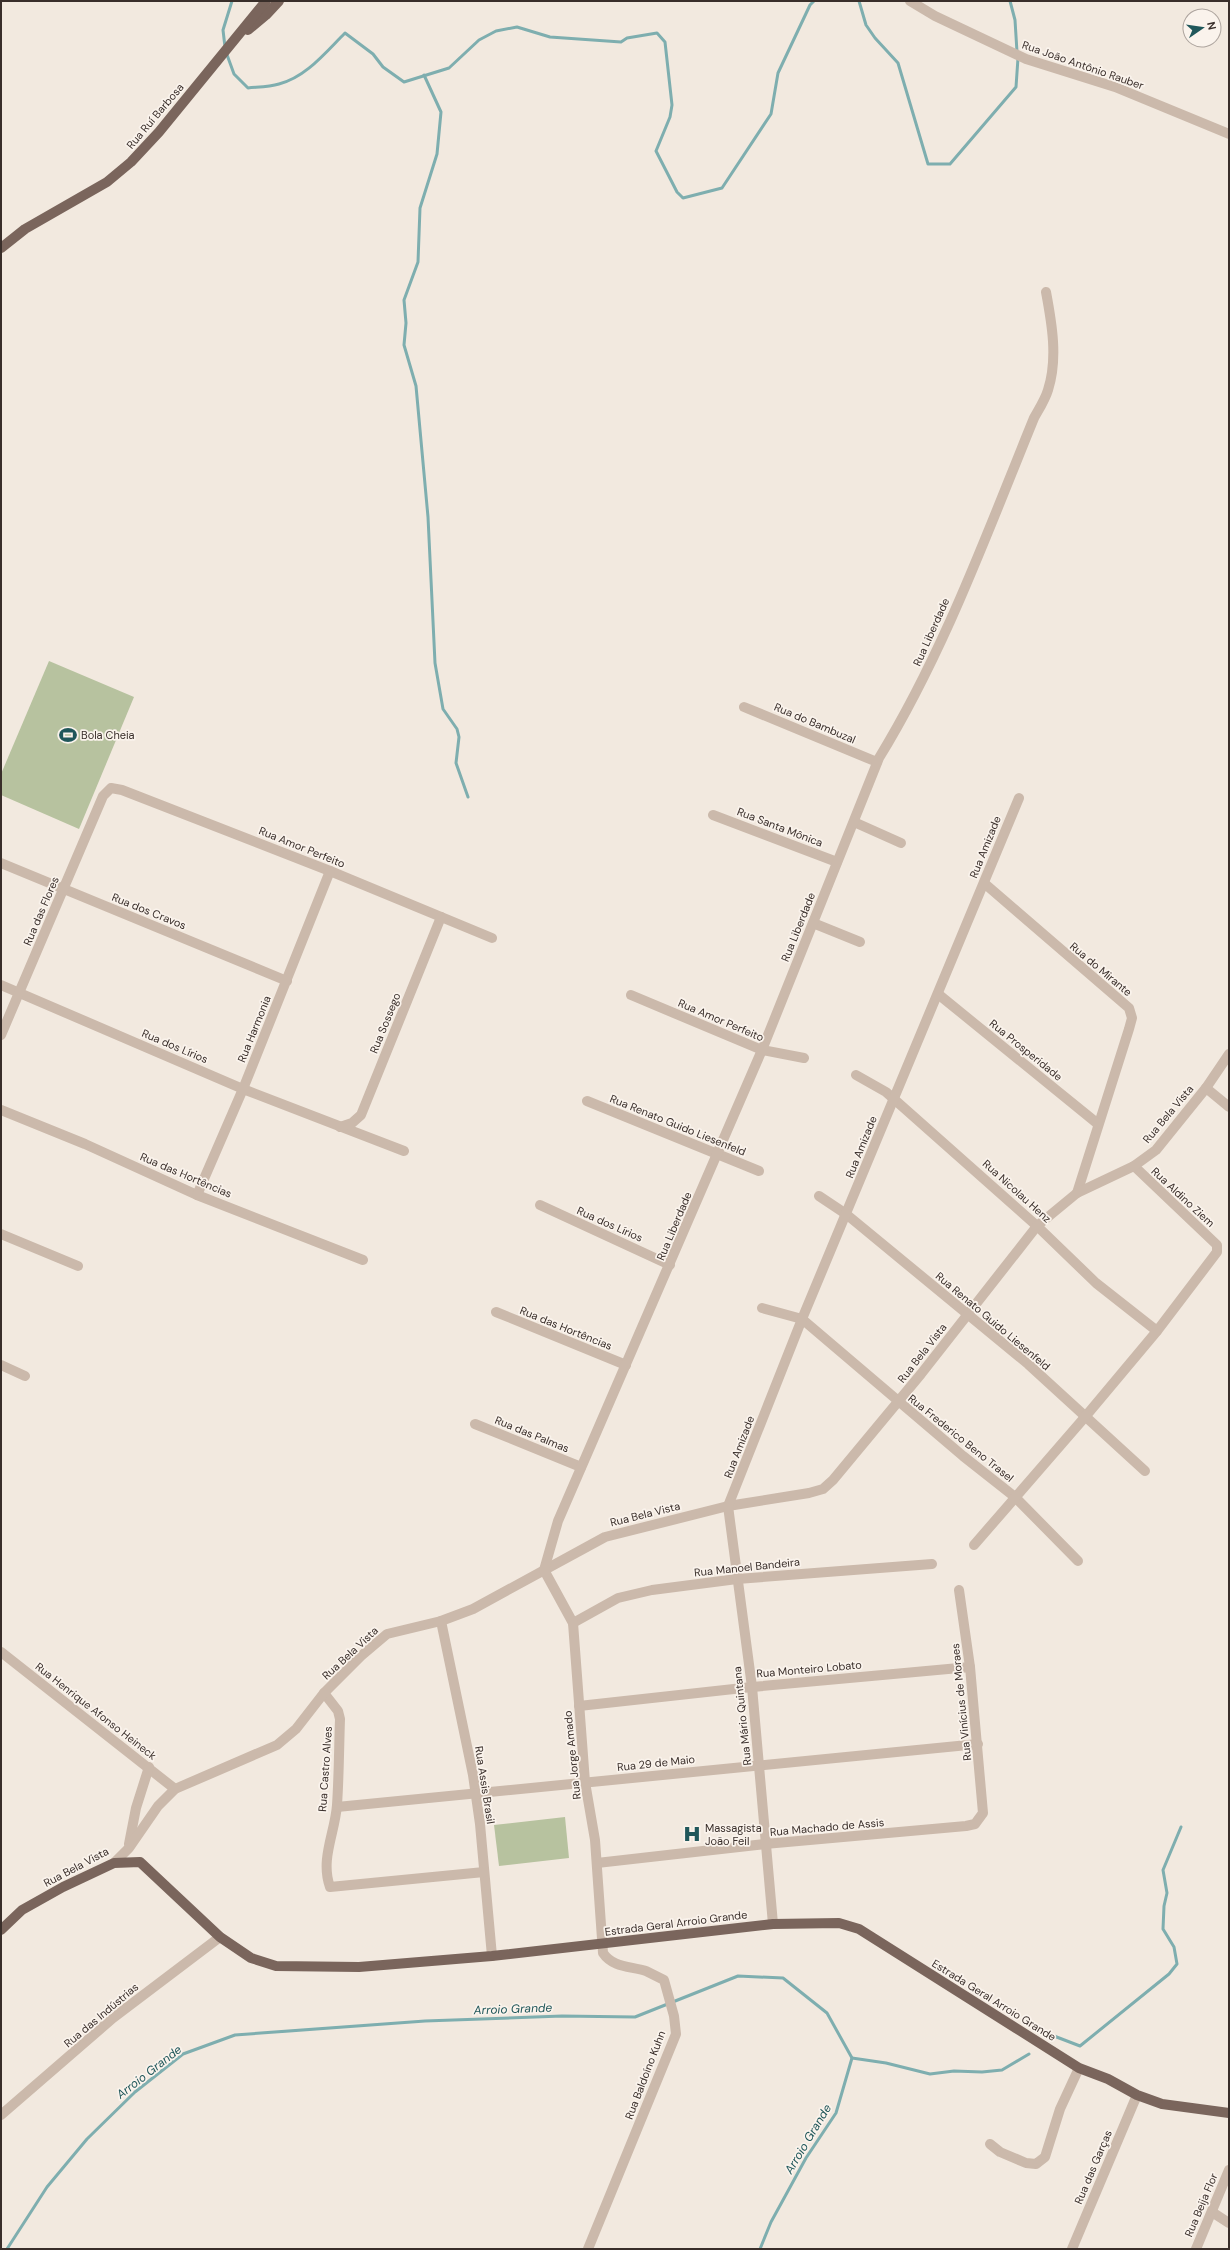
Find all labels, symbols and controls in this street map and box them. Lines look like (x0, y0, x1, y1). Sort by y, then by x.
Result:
north arrow (1182, 8, 1222, 48)
text: N (1204, 20, 1219, 31)
street label: Rua João Antônio Rauber (1020, 38, 1146, 92)
street label: Rua Ruí Barbosa (123, 80, 187, 152)
street label: Rua Liberdade (910, 596, 952, 668)
street label: Rua do Bambuzal (772, 700, 858, 746)
sports icon: Bola Cheia (58, 725, 78, 745)
place label: Bola Cheia (81, 728, 135, 742)
street label: Rua Santa Mônica (735, 804, 825, 850)
street label: Rua Amizade (966, 814, 1004, 880)
street label: Rua Amor Perfeito (257, 823, 347, 871)
street label: Rua das Flores (20, 874, 62, 948)
street label: Rua dos Cravos (110, 890, 188, 932)
street label: Rua Liberdade (778, 890, 818, 964)
street label: Rua do Mirante (1067, 939, 1135, 999)
street label: Rua Sossego (366, 991, 404, 1055)
street label: Rua Harmonia (234, 994, 274, 1064)
street label: Rua Amor Perfeito (676, 996, 766, 1044)
street label: Rua Prosperidade (987, 1016, 1065, 1084)
street label: Rua dos Lírios (140, 1026, 210, 1066)
street label: Rua Bela Vista (1140, 1082, 1196, 1146)
street label: Rua Renato Guido Liesenfeld (608, 1091, 748, 1159)
street label: Rua Amizade (842, 1114, 880, 1180)
street label: Rua das Hortências (138, 1149, 234, 1201)
street label: Rua Nicolau Henz (980, 1157, 1054, 1225)
street label: Rua Aldino Ziem (1148, 1164, 1218, 1230)
street label: Rua Liberdade (653, 1190, 695, 1262)
street label: Rua dos Lírios (575, 1203, 645, 1245)
street label: Rua Renato Guido Liesenfeld (933, 1269, 1053, 1373)
street label: Rua das Hortências (518, 1303, 614, 1353)
street label: Rua Bela Vista (894, 1320, 950, 1386)
street label: Rua Frederico Beno Trasel (905, 1391, 1017, 1485)
street label: Rua das Palmas (493, 1413, 571, 1455)
street label: Rua Amizade (721, 1414, 757, 1480)
street label: Rua Bela Vista (609, 1499, 681, 1529)
street label: Rua Manoel Bandeira (693, 1554, 801, 1580)
street label: Rua Bela Vista (319, 1623, 381, 1683)
street label: Rua Vinícius de Moraes (948, 1643, 974, 1761)
street label: Rua Monteiro Lobato (756, 1657, 862, 1681)
street label: Rua Henrique Afonso Heineck (33, 1659, 160, 1763)
street label: Rua Mário Quintana (730, 1666, 754, 1766)
street label: Rua Jorge Amado (560, 1710, 584, 1800)
street label: Rua Castro Alves (315, 1726, 335, 1812)
street label: Rua Assis Brasil (472, 1745, 498, 1825)
street label: Rua 29 de Maio (616, 1752, 696, 1774)
street label: Rua Machado de Assis (769, 1815, 885, 1839)
place label: Massagista João Feil (705, 1821, 762, 1848)
hospital icon: Massagista João Feil (682, 1824, 702, 1844)
street label: Rua Bela Vista (41, 1844, 111, 1890)
street label: Estrada Geral Arroio Grande (604, 1907, 748, 1939)
street label: Estrada Geral Arroio Grande (929, 1956, 1059, 2044)
street label: Rua das Indústrias (61, 1980, 141, 2050)
water label: Arroio Grande (472, 2000, 553, 2018)
street label: Rua Baldoíno Kuhn (622, 2029, 668, 2121)
water label: Arroio Grande (112, 2041, 185, 2103)
water label: Arroio Grande (780, 2101, 835, 2178)
street label: Rua das Garças (1071, 2128, 1115, 2206)
street label: Rua Beija Flor (1181, 2171, 1221, 2239)

